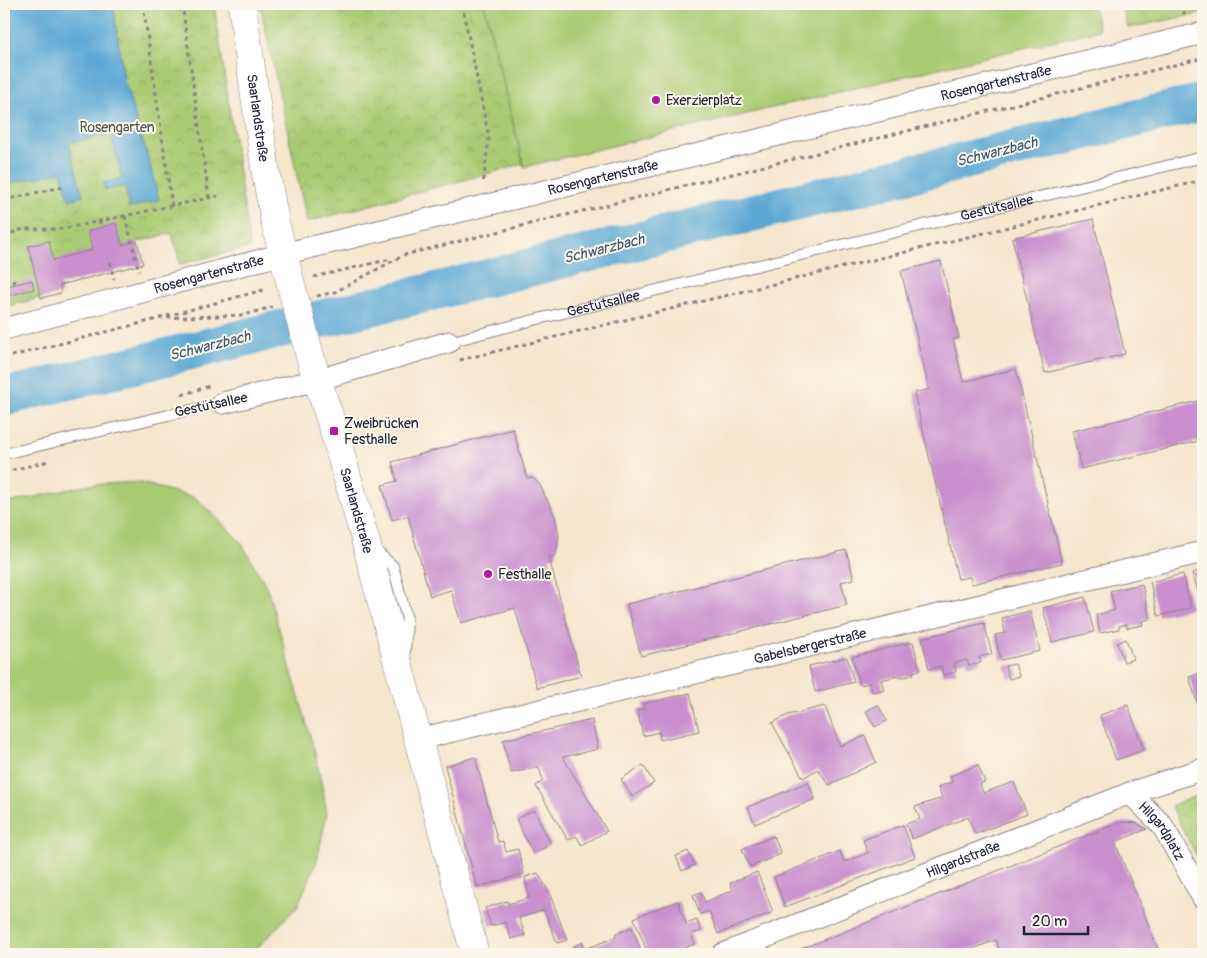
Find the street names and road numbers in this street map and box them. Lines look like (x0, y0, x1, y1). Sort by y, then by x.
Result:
street label: Rosengartenstraße (939, 61, 1053, 104)
street label: Saarlandstraße (243, 73, 273, 163)
street label: Rosengartenstraße (546, 156, 660, 199)
street label: Gestütsallee (959, 190, 1035, 224)
street label: Rosengartenstraße (152, 251, 266, 297)
street label: Gestütsallee (565, 286, 641, 320)
street label: Gestütsallee (173, 389, 249, 421)
street label: Saarlandstraße (336, 465, 377, 555)
street label: Gabelsbergerstraße (752, 624, 868, 667)
street label: Hilgardplatz (1135, 798, 1189, 863)
street label: Hilgardstraße (924, 837, 1002, 881)

